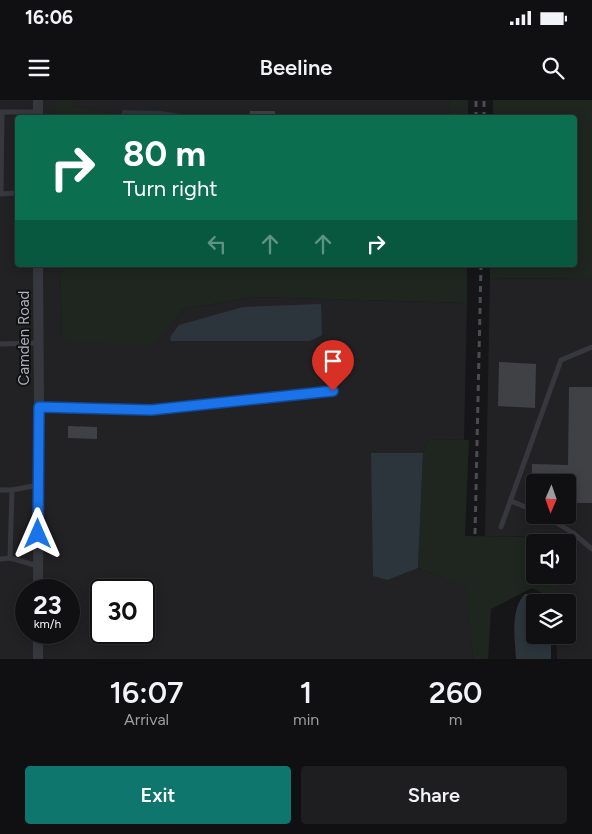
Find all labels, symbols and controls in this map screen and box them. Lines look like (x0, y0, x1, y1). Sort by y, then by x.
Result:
text: 16:06 (25, 6, 73, 29)
icon: menu (25, 54, 53, 82)
text: Beeline (260, 54, 332, 81)
icon: search (539, 54, 567, 82)
text: 80 m (123, 133, 206, 175)
icon: right (40, 135, 105, 200)
text: Turn right (123, 175, 218, 202)
icon: left (203, 230, 231, 258)
icon: ahead (256, 230, 284, 258)
icon: ahead (309, 230, 337, 258)
icon: right (362, 230, 390, 258)
street label: Camden Road (15, 291, 33, 385)
pin (312, 340, 354, 391)
icon: arrive (319, 347, 347, 375)
north arrow (526, 474, 576, 524)
map controls (526, 474, 576, 644)
position arrow (11, 507, 63, 559)
button: sound (526, 534, 576, 584)
speed limit sign: 30 (90, 579, 155, 644)
text: 23 (33, 590, 62, 620)
button: layers (526, 594, 576, 644)
text: km/h (34, 617, 61, 631)
text: 16:07 (109, 674, 184, 711)
text: 1 (300, 674, 312, 711)
text: 260 (429, 674, 482, 711)
text: Arrival (124, 710, 169, 729)
text: min (293, 710, 319, 729)
text: m (449, 710, 462, 729)
button: Exit (25, 766, 291, 824)
button: Share (301, 766, 567, 824)

